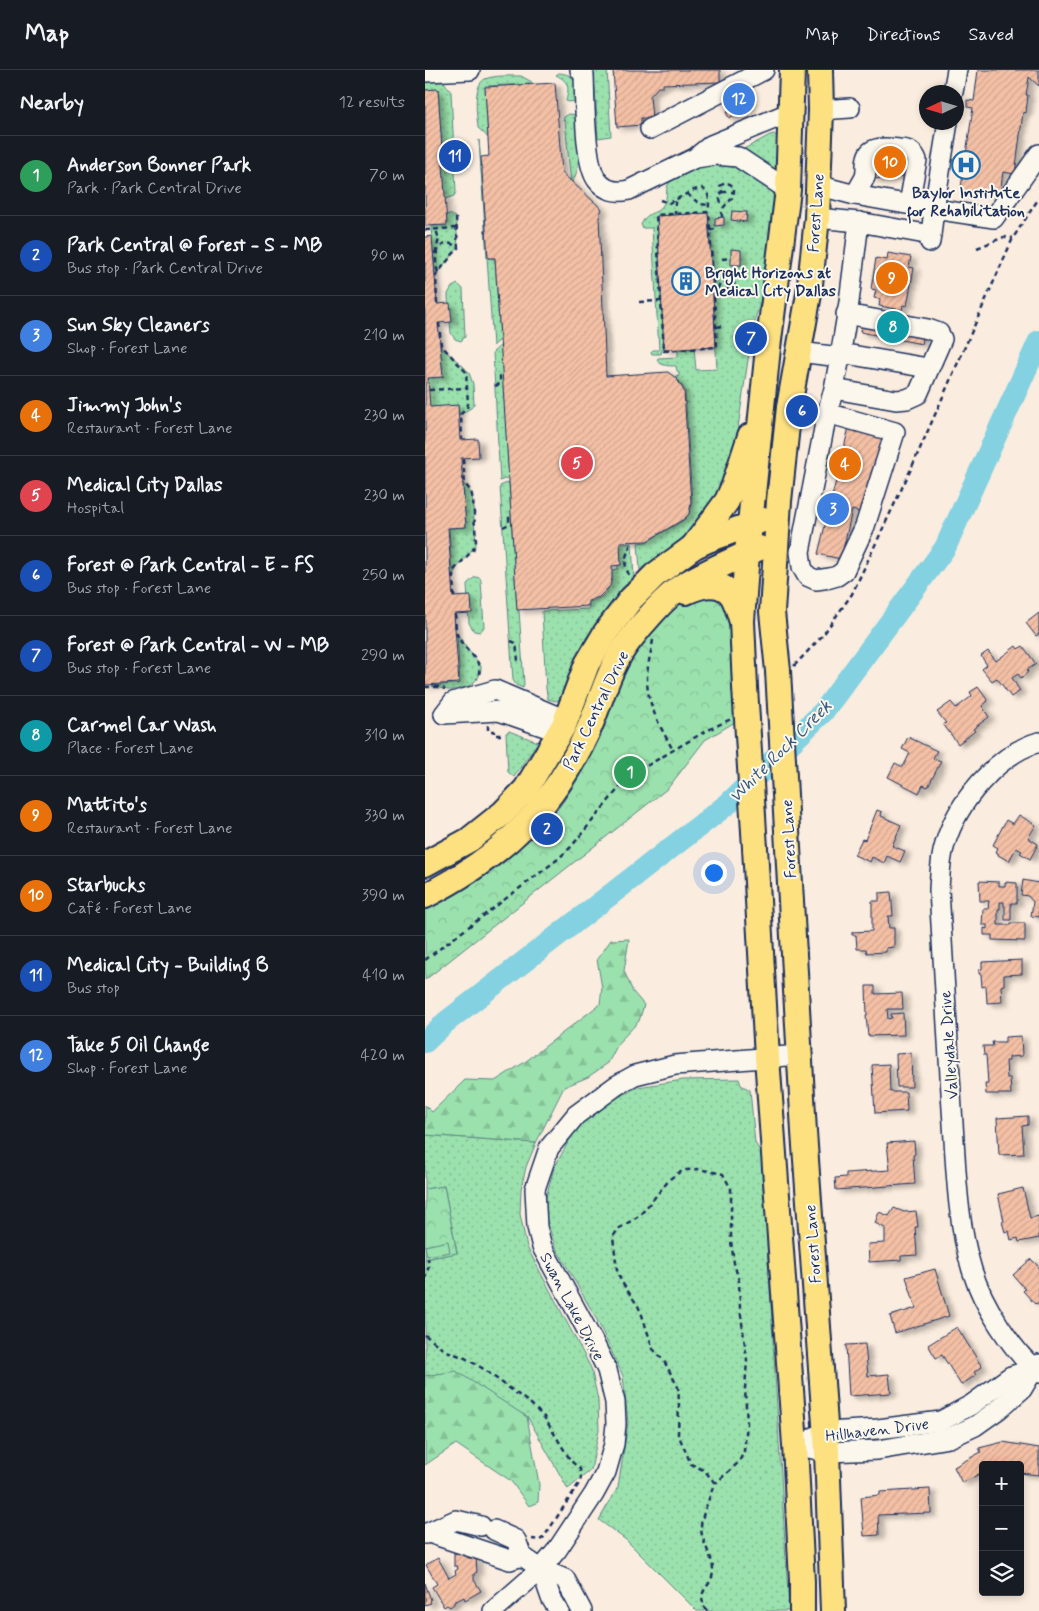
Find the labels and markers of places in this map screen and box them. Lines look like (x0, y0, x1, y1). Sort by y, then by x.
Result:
pin: 12 (723, 80, 755, 118)
pin: 11 (439, 137, 471, 175)
pin: 10 (874, 143, 906, 181)
hospital icon: Baylor Institute for Rehabilitation (951, 150, 981, 180)
place label: Baylor Institute for Rehabilitation (906, 183, 1025, 224)
pin: 9 (876, 259, 908, 297)
place label: Bright Horizons at Medical City Dallas (705, 263, 836, 302)
building icon: Bright Horizons at Medical City Dallas (671, 266, 701, 296)
pin: 8 (877, 308, 909, 346)
pin: 7 (735, 319, 767, 357)
pin: 6 (786, 392, 818, 430)
pin: 5 (561, 444, 593, 482)
pin: 4 (829, 445, 861, 483)
pin: 3 (817, 490, 849, 528)
pin: 1 (614, 753, 646, 791)
pin: 2 (531, 810, 563, 848)

